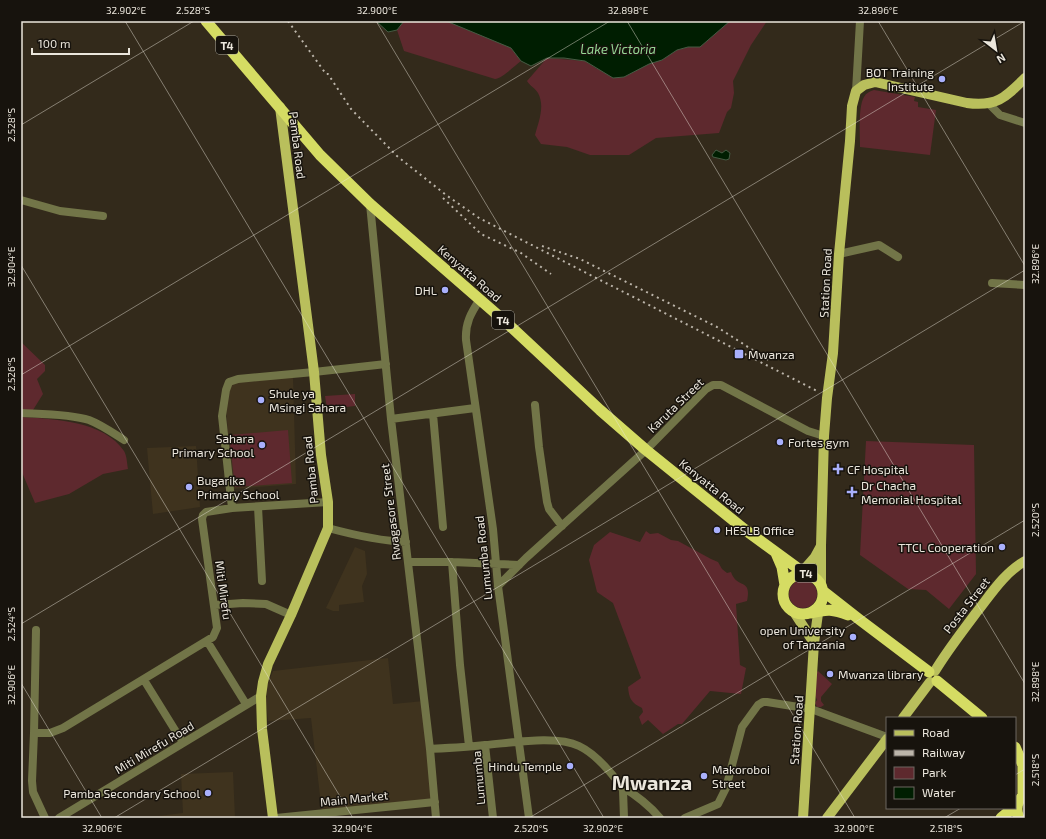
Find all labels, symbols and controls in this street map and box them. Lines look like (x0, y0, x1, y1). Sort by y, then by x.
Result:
text: 32.902°E (106, 4, 146, 16)
text: 2.528°S (176, 4, 210, 16)
text: 32.900°E (357, 4, 398, 16)
text: 32.898°E (608, 4, 649, 16)
text: 32.896°E (858, 4, 899, 16)
scale bar (32, 30, 129, 56)
north arrow (976, 30, 1016, 70)
text: 100 m (38, 36, 70, 50)
road number: T4 (216, 36, 238, 54)
water label: Lake Victoria (580, 41, 656, 57)
text: N (995, 51, 1008, 67)
place label: BOT Training Institute (866, 65, 934, 93)
marker: BOT Training Institute (937, 74, 947, 84)
text: 2.528°S (5, 108, 17, 142)
street label: Pamba Road (287, 110, 309, 180)
street label: Kenyatta Road (435, 242, 505, 304)
text: 32.896°E (1029, 243, 1041, 284)
text: 32.904°E (5, 246, 17, 287)
street label: Station Road (816, 248, 834, 318)
place label: DHL (415, 283, 437, 297)
marker: DHL (440, 285, 450, 295)
road number: T4 (492, 311, 514, 329)
place label: Mwanza (748, 347, 795, 361)
marker: Mwanza (733, 348, 745, 360)
text: 2.526°S (5, 357, 17, 391)
street label: Karuta Street (644, 374, 706, 435)
place label: Shule ya Msingi Sahara (269, 386, 346, 414)
marker: Shule ya Msingi Sahara (256, 395, 266, 405)
place label: Sahara Primary School (172, 431, 254, 459)
place label: Fortes gym (788, 435, 849, 449)
street label: Pamba Road (299, 436, 321, 504)
marker: Fortes gym (775, 437, 785, 447)
marker: Sahara Primary School (257, 440, 267, 450)
street label: Kenyatta Road (677, 456, 747, 516)
place label: CF Hospital (847, 462, 909, 476)
street label: Rwagasore Street (377, 463, 403, 561)
marker: CF Hospital (832, 463, 844, 475)
place label: Bugarika Primary School (197, 473, 280, 501)
place label: Dr Chacha Memorial Hospital (861, 478, 962, 506)
marker: Bugarika Primary School (184, 482, 194, 492)
marker: Dr Chacha Memorial Hospital (846, 486, 858, 498)
text: 2.520°S (1029, 503, 1041, 537)
street label: Lumumba Road (472, 515, 494, 601)
place label: HESLB Office (725, 523, 794, 537)
marker: HESLB Office (712, 525, 722, 535)
place label: TTCL Cooperation (898, 540, 994, 554)
marker: TTCL Cooperation (997, 542, 1007, 552)
street label: Miti Mirefu (213, 559, 235, 621)
road number: T4 (795, 564, 817, 582)
street label: Posta Street (940, 574, 992, 636)
text: 2.524°S (5, 606, 17, 641)
place label: open University of Tanzania (760, 623, 846, 651)
marker: open University of Tanzania (848, 632, 858, 642)
text: 32.898°E (1029, 661, 1041, 702)
text: 32.906°E (5, 665, 17, 705)
place label: Mwanza library (838, 667, 924, 681)
marker: Mwanza library (825, 669, 835, 679)
street label: Station Road (787, 695, 805, 765)
legend (886, 717, 1016, 809)
street label: Miti Mirefu Road (112, 718, 196, 776)
text: Road (922, 725, 950, 739)
text: Railway (922, 745, 966, 759)
street label: Lumumba (469, 750, 487, 806)
text: 2.518°S (1029, 753, 1041, 786)
place label: Hindu Temple (488, 759, 562, 773)
marker: Hindu Temple (565, 761, 575, 771)
place label: Makoroboi Street (712, 762, 770, 790)
text: Park (922, 765, 947, 779)
district label: Mwanza (612, 770, 692, 794)
marker: Makoroboi Street (699, 771, 709, 781)
text: Water (922, 785, 956, 799)
place label: Pamba Secondary School (63, 786, 200, 800)
street label: Main Market (319, 787, 389, 809)
marker: Pamba Secondary School (203, 788, 213, 798)
text: 32.906°E (82, 822, 122, 834)
text: 32.904°E (332, 822, 373, 834)
text: 2.520°S (514, 822, 548, 834)
text: 32.902°E (583, 822, 623, 834)
text: 32.900°E (834, 822, 875, 834)
text: 2.518°S (930, 822, 963, 834)

